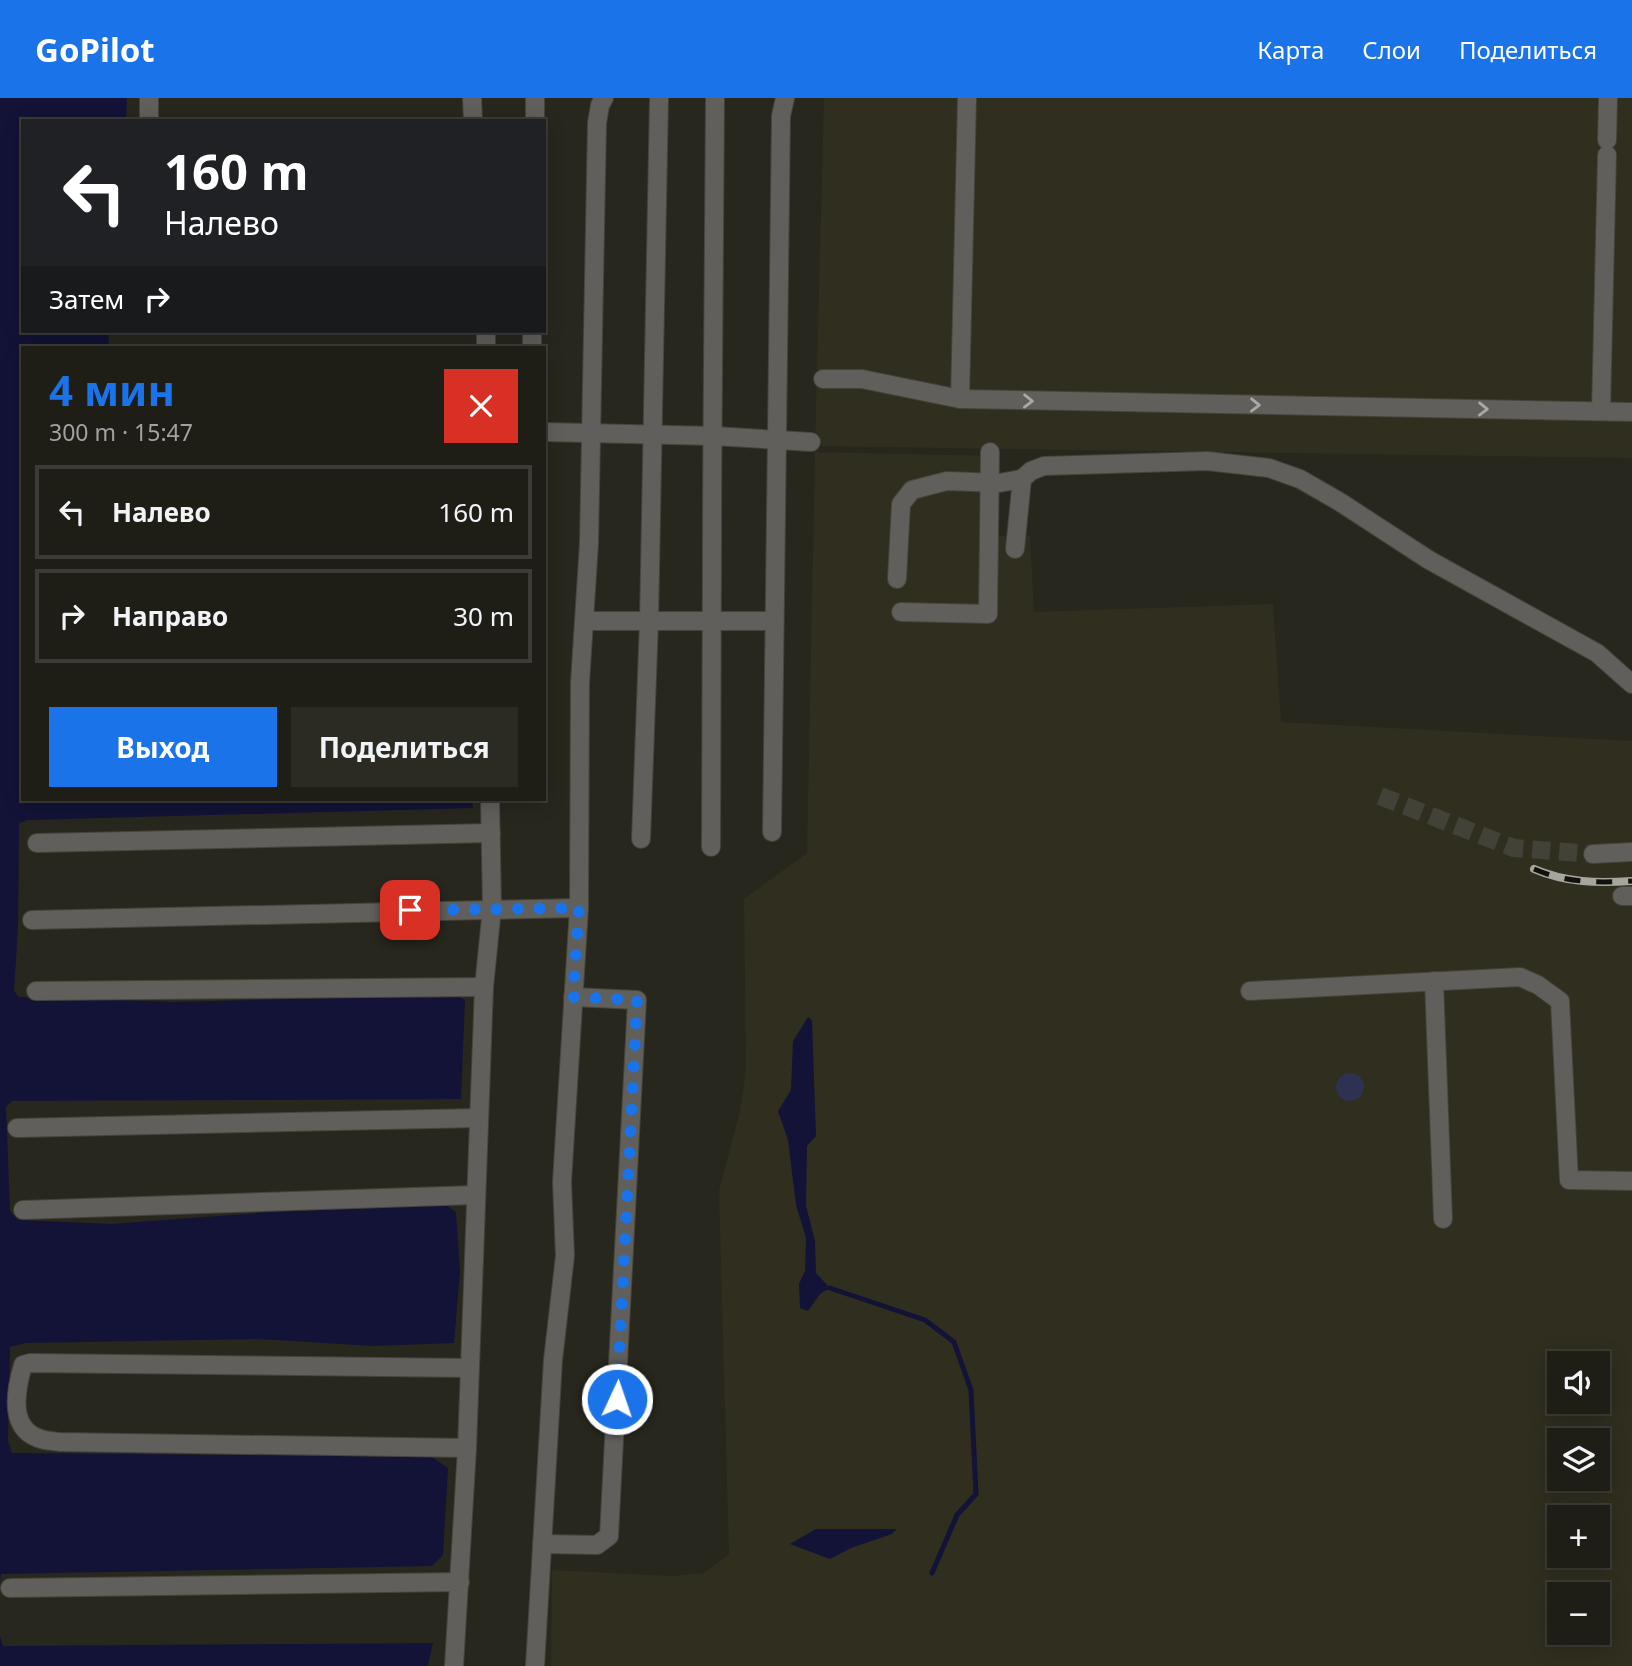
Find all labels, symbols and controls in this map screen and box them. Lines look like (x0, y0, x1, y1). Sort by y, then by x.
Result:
text: GoPilot (35, 27, 155, 72)
text: Карта (1257, 33, 1324, 66)
text: Слои (1362, 33, 1421, 66)
text: Поделиться (1459, 33, 1597, 66)
text: 160 m (164, 138, 309, 204)
icon: left (49, 147, 140, 238)
text: Налево (164, 201, 279, 244)
icon: right (138, 280, 176, 318)
text: Затем (49, 281, 124, 317)
text: 4 мин (49, 361, 175, 418)
button: close (444, 369, 518, 443)
one-way arrow (1023, 393, 1034, 409)
one-way arrow (1251, 397, 1261, 413)
one-way arrow (1478, 401, 1489, 417)
text: 300 m · 15:47 (49, 416, 193, 448)
icon: left (53, 493, 91, 531)
text: Налево (112, 494, 211, 530)
text: 160 m (438, 494, 514, 530)
icon: right (53, 597, 91, 635)
text: Направо (112, 598, 228, 634)
text: 30 m (453, 598, 514, 634)
button: Выход (49, 707, 277, 787)
button: Поделиться (291, 707, 518, 787)
pin (380, 880, 440, 940)
icon: arrive (391, 891, 429, 929)
map controls (1547, 1351, 1610, 1645)
button: sound (1547, 1351, 1610, 1414)
position arrow (580, 1362, 654, 1436)
button: layers (1547, 1428, 1610, 1491)
button: + (1547, 1505, 1610, 1568)
button: − (1547, 1582, 1610, 1645)

